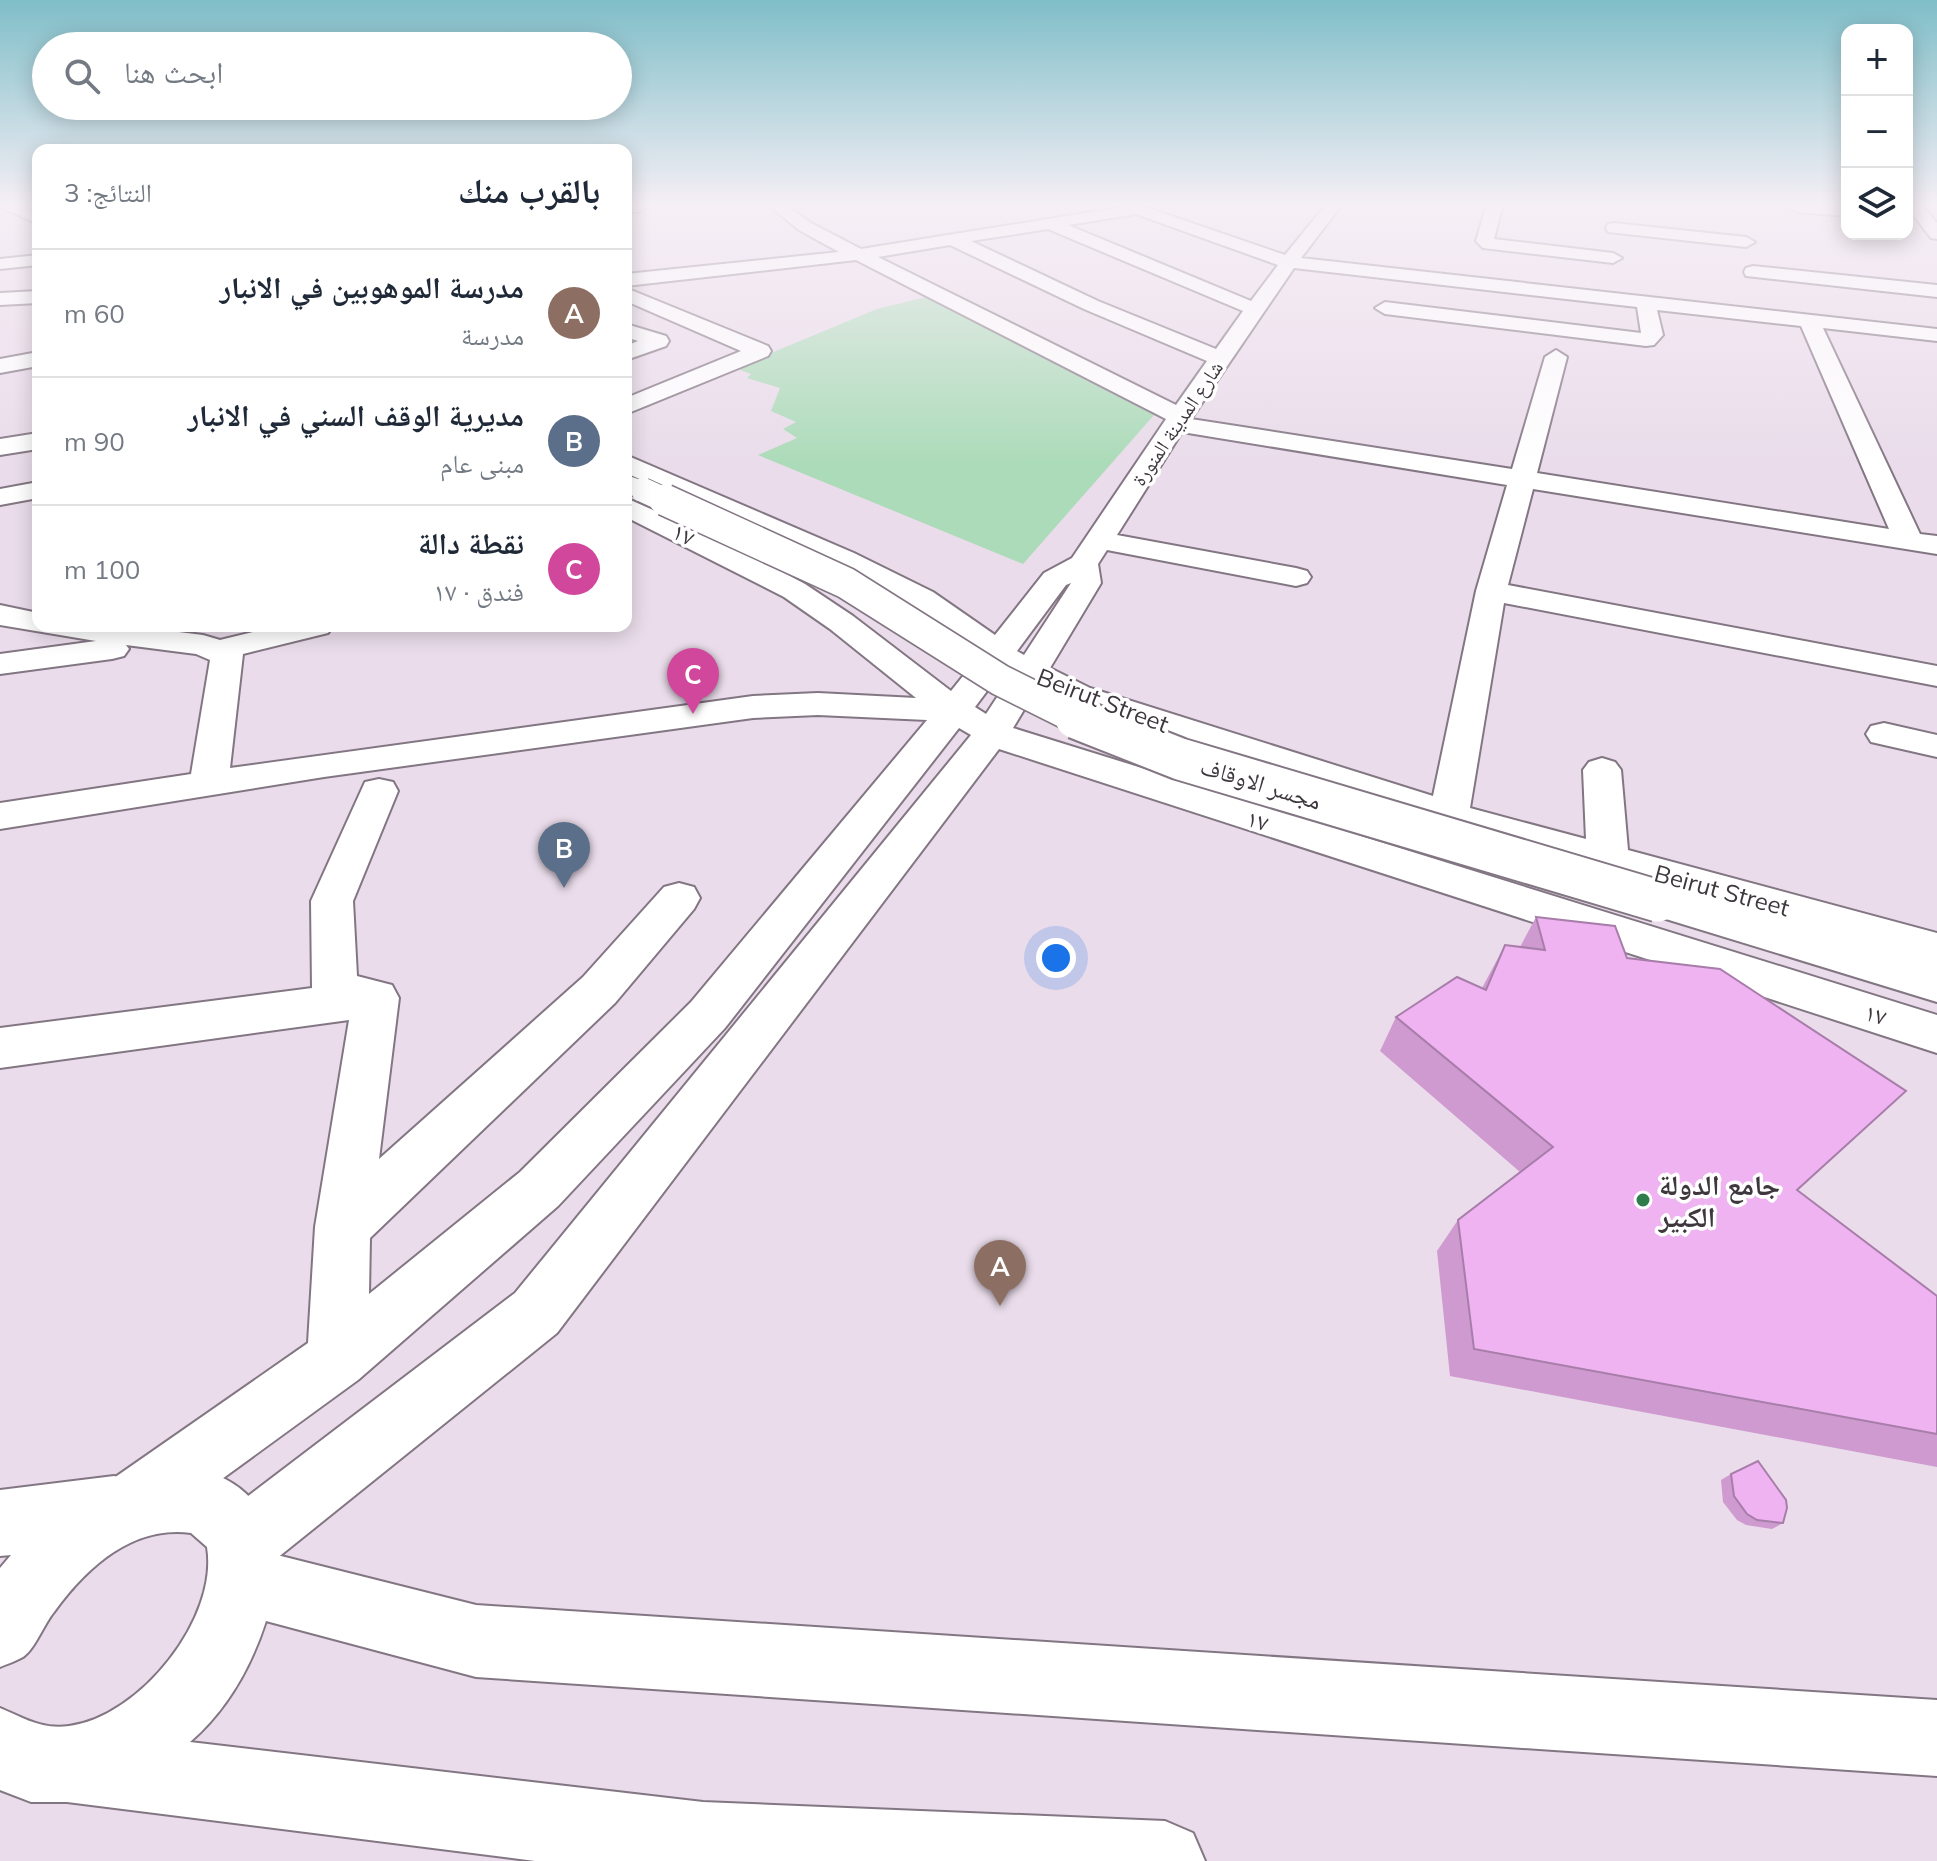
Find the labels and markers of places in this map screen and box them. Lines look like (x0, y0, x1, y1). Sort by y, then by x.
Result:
pin: C (667, 648, 719, 714)
pin: B (538, 822, 590, 888)
place label: جامع الدولة الكبير (1658, 1167, 1780, 1234)
marker: جامع الدولة الكبير (1634, 1191, 1652, 1209)
pin: A (974, 1240, 1026, 1306)

